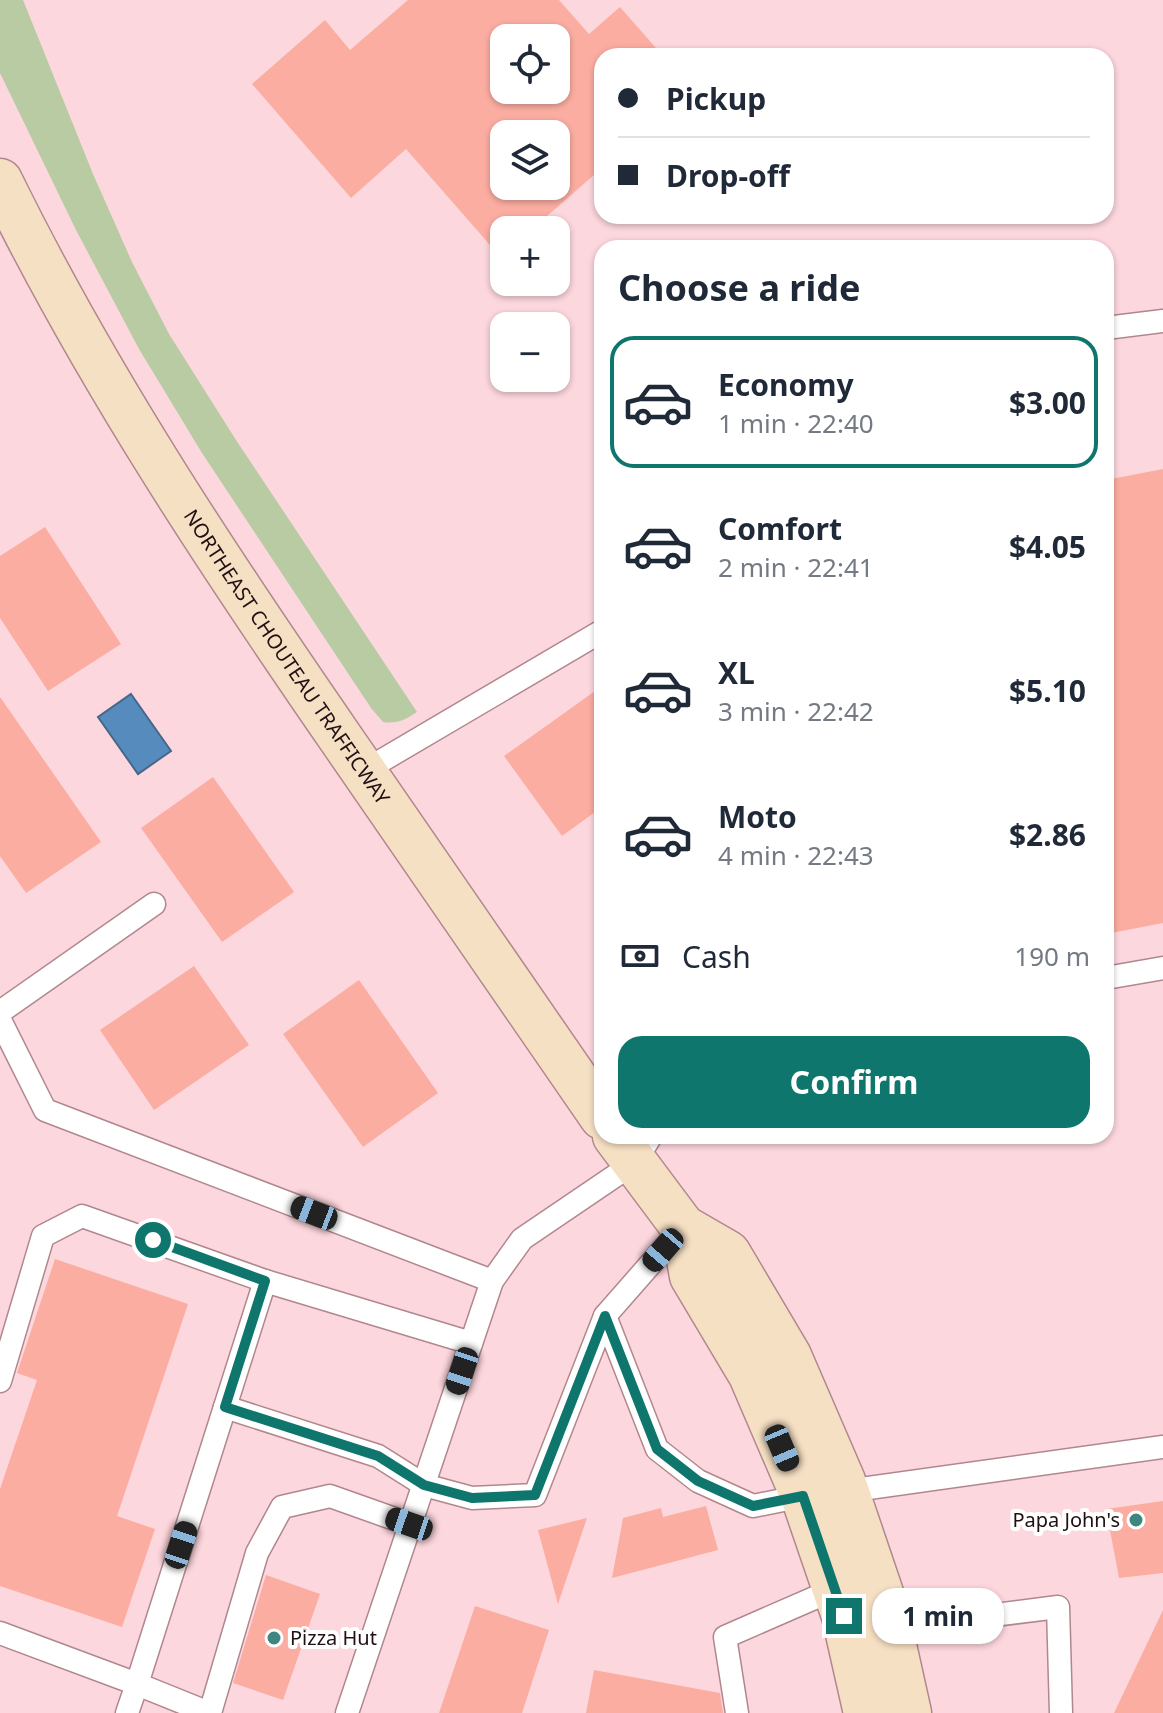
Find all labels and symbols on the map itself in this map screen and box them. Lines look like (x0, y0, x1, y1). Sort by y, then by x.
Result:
street label: NORTHEAST CHOUTEAU TRAFFICWAY (178, 504, 397, 810)
car (287, 1193, 341, 1233)
route start (135, 1222, 171, 1258)
car (638, 1224, 688, 1276)
car (443, 1344, 481, 1398)
car (762, 1421, 802, 1475)
car (382, 1505, 436, 1543)
place label: Papa John's (1012, 1506, 1120, 1533)
marker: Papa John's (1127, 1511, 1145, 1529)
car (162, 1518, 200, 1572)
callout: 1 min (872, 1588, 1004, 1644)
route end (826, 1598, 862, 1634)
place label: Pizza Hut (290, 1624, 377, 1651)
marker: Pizza Hut (265, 1629, 283, 1647)

